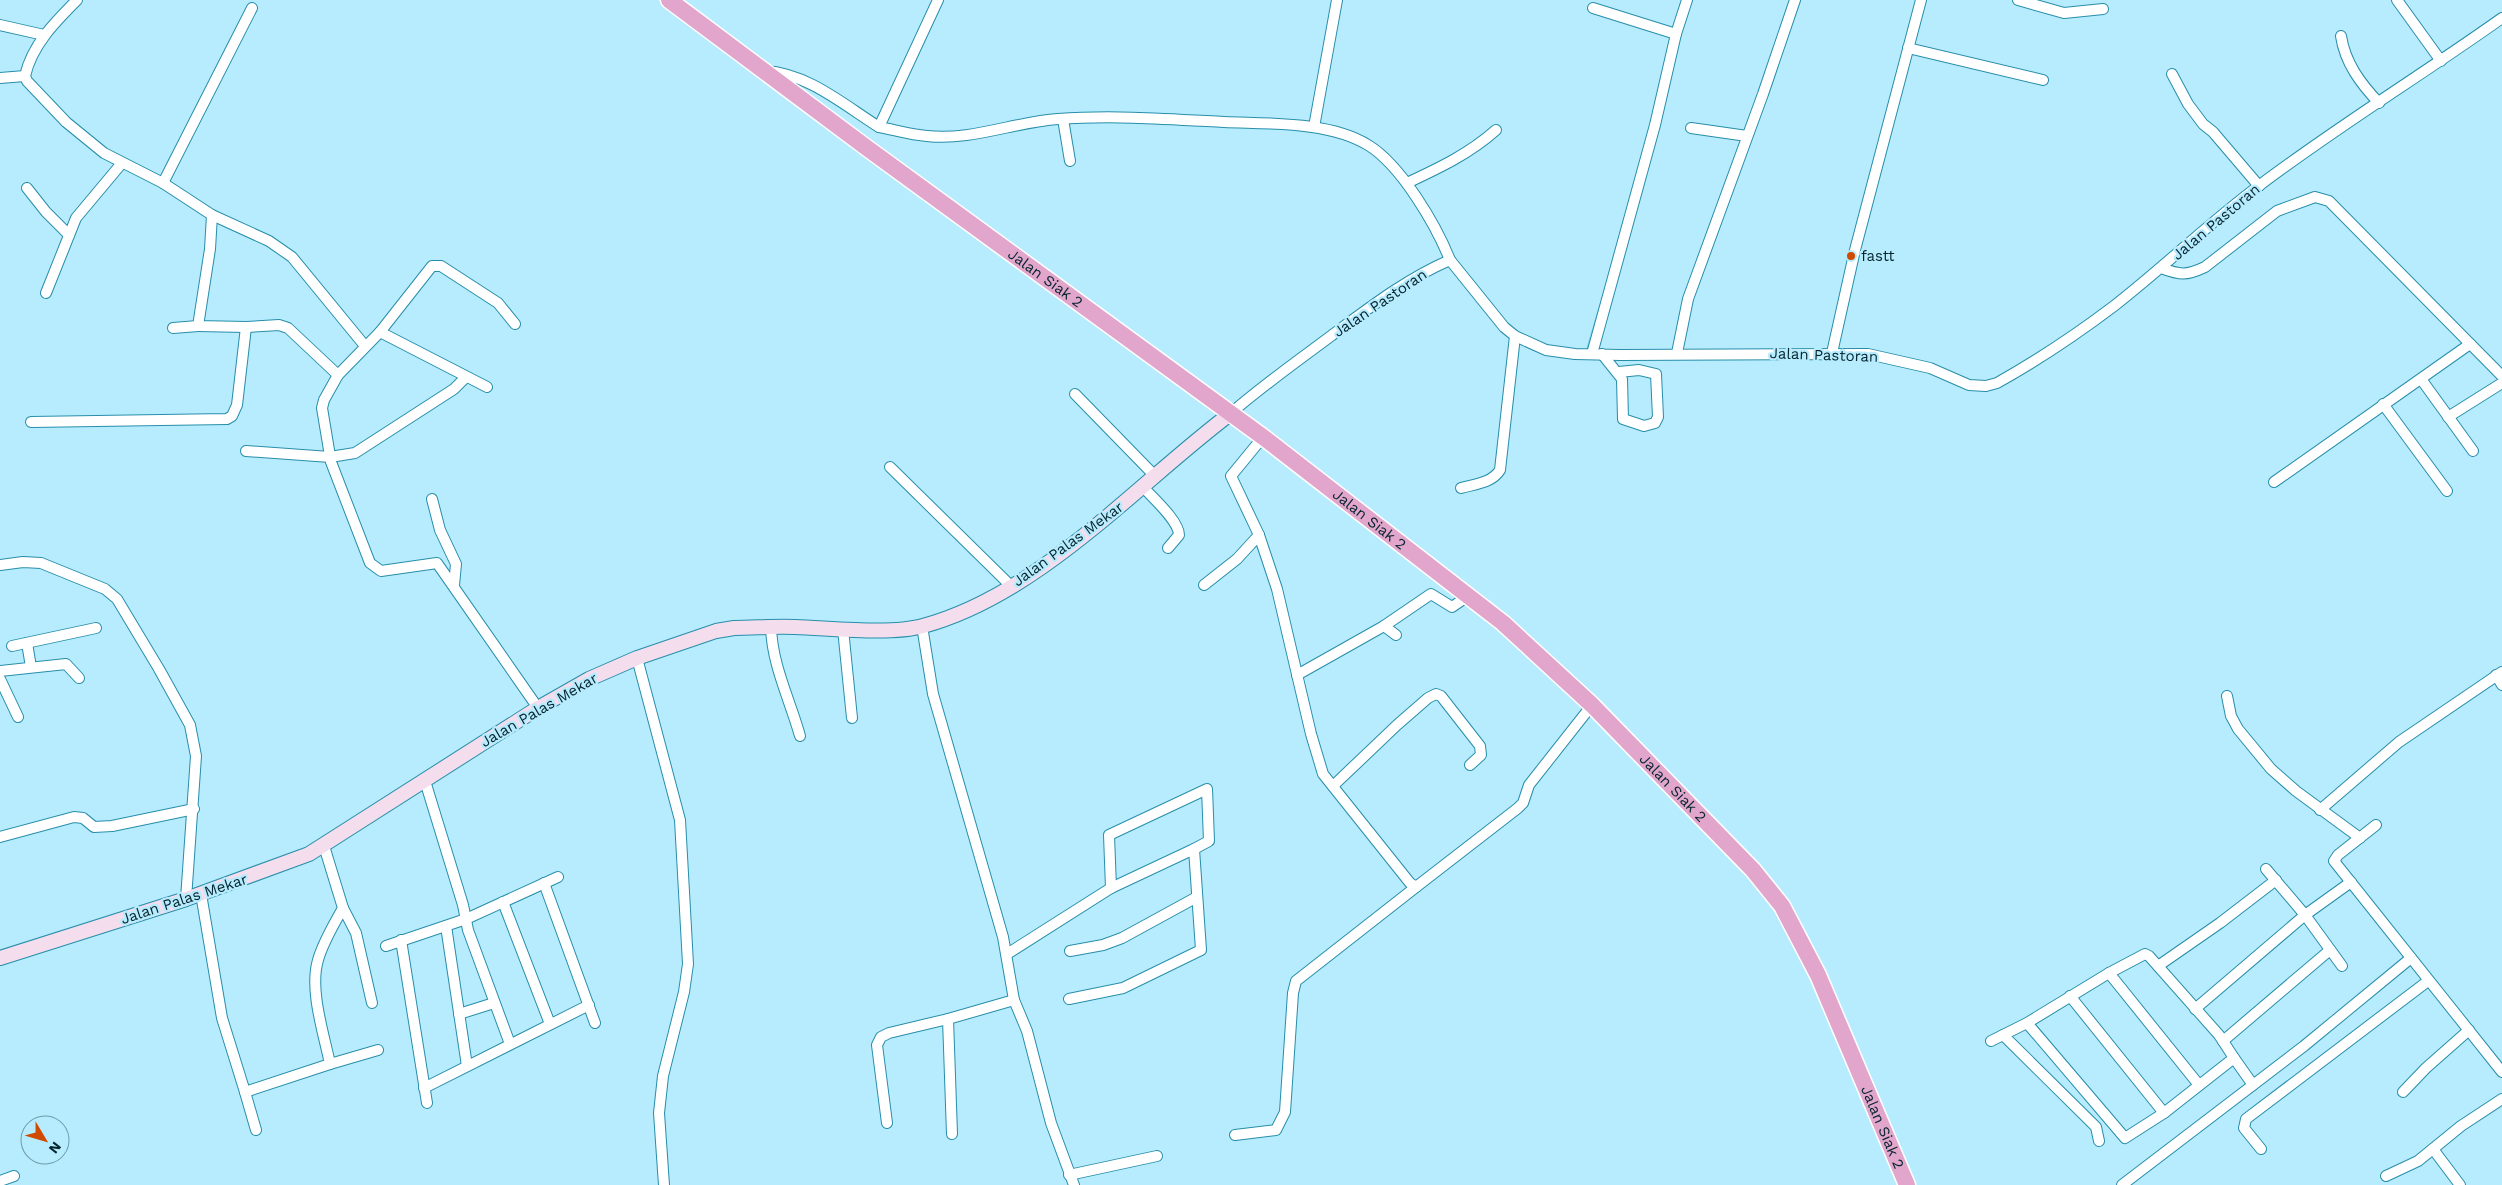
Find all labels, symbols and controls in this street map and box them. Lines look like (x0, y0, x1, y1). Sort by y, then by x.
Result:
street label: Jalan Pastoran (2169, 180, 2263, 264)
street label: Jalan Siak 2 (1004, 245, 1086, 311)
place label: fastt (1861, 247, 1895, 265)
marker: fastt (1845, 250, 1857, 262)
street label: Jalan Pastoran (1330, 265, 1430, 341)
street label: Jalan Pastoran (1769, 344, 1879, 366)
street label: Jalan Siak 2 (1329, 485, 1410, 554)
street label: Jalan Palas Mekar (1009, 498, 1127, 590)
street label: Jalan Palas Mekar (477, 669, 601, 751)
street label: Jalan Siak 2 (1636, 750, 1710, 826)
street label: Jalan Palas Mekar (118, 870, 250, 928)
street label: Jalan Siak 2 (1857, 1083, 1908, 1171)
north arrow (20, 1115, 70, 1165)
text: N (46, 1139, 65, 1157)

